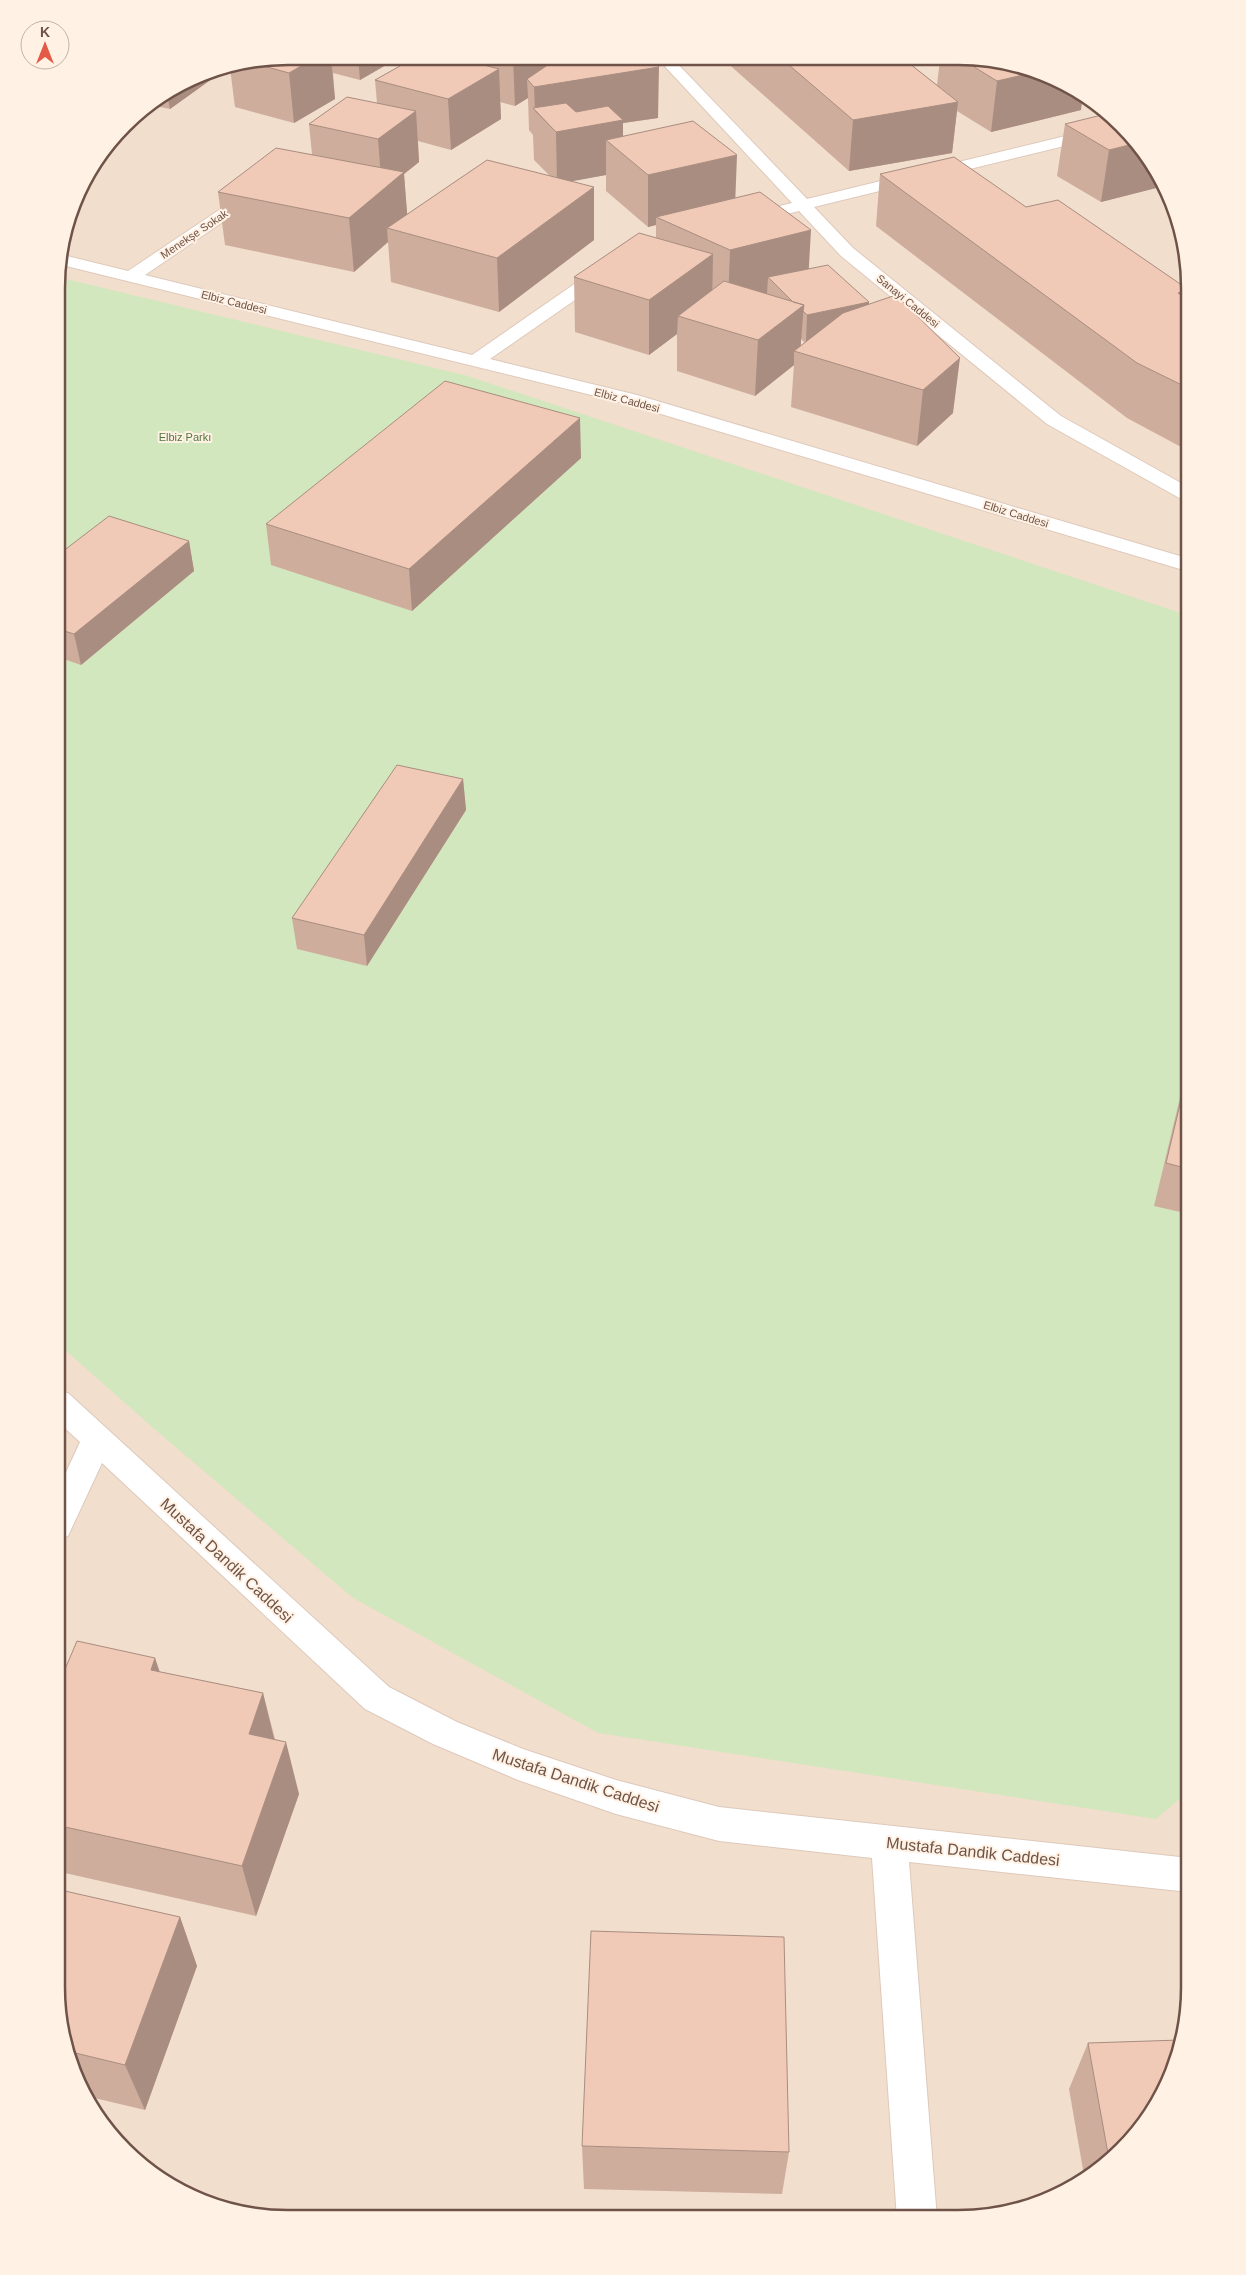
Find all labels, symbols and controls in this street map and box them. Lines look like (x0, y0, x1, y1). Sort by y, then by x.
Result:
north arrow (20, 20, 70, 70)
text: K (40, 24, 50, 40)
street label: Menekşe Sokak (158, 207, 230, 261)
street label: Sanayi Caddesi (874, 272, 942, 330)
street label: Elbiz Caddesi (200, 288, 268, 316)
street label: Elbiz Caddesi (593, 385, 661, 415)
park label: Elbiz Parkı (159, 431, 211, 443)
street label: Elbiz Caddesi (982, 498, 1050, 530)
street label: Mustafa Dandik Caddesi (157, 1495, 296, 1626)
street label: Mustafa Dandik Caddesi (490, 1745, 661, 1815)
street label: Mustafa Dandik Caddesi (885, 1834, 1061, 1869)

